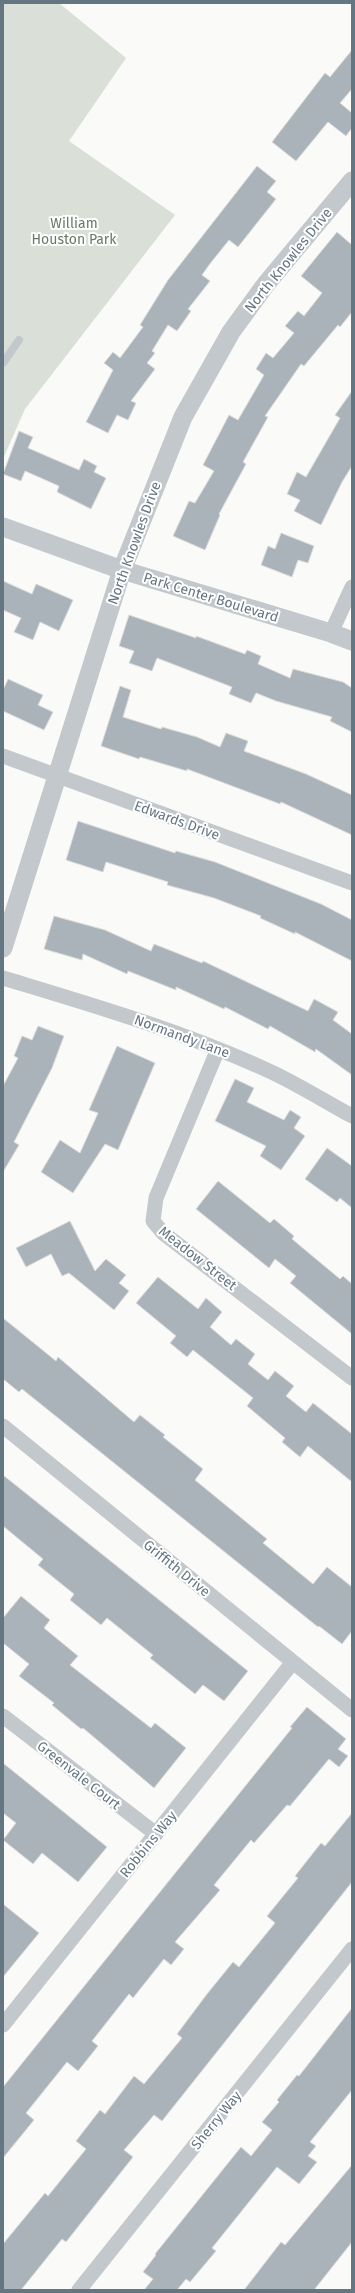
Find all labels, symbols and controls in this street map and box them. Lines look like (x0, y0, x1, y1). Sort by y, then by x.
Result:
street label: North Knowles Drive (241, 205, 336, 316)
park label: William Houston Park (32, 215, 117, 248)
street label: North Knowles Drive (104, 479, 165, 607)
street label: Park Center Boulevard (141, 569, 280, 626)
street label: Edwards Drive (132, 797, 222, 844)
street label: Normandy Lane (132, 1011, 232, 1062)
street label: Meadow Street (155, 1223, 241, 1295)
street label: Griffith Drive (140, 1536, 213, 1600)
street label: Greenvale Court (34, 1738, 124, 1814)
street label: Robbins Way (116, 1807, 181, 1881)
street label: Sherry Way (188, 2088, 245, 2153)

